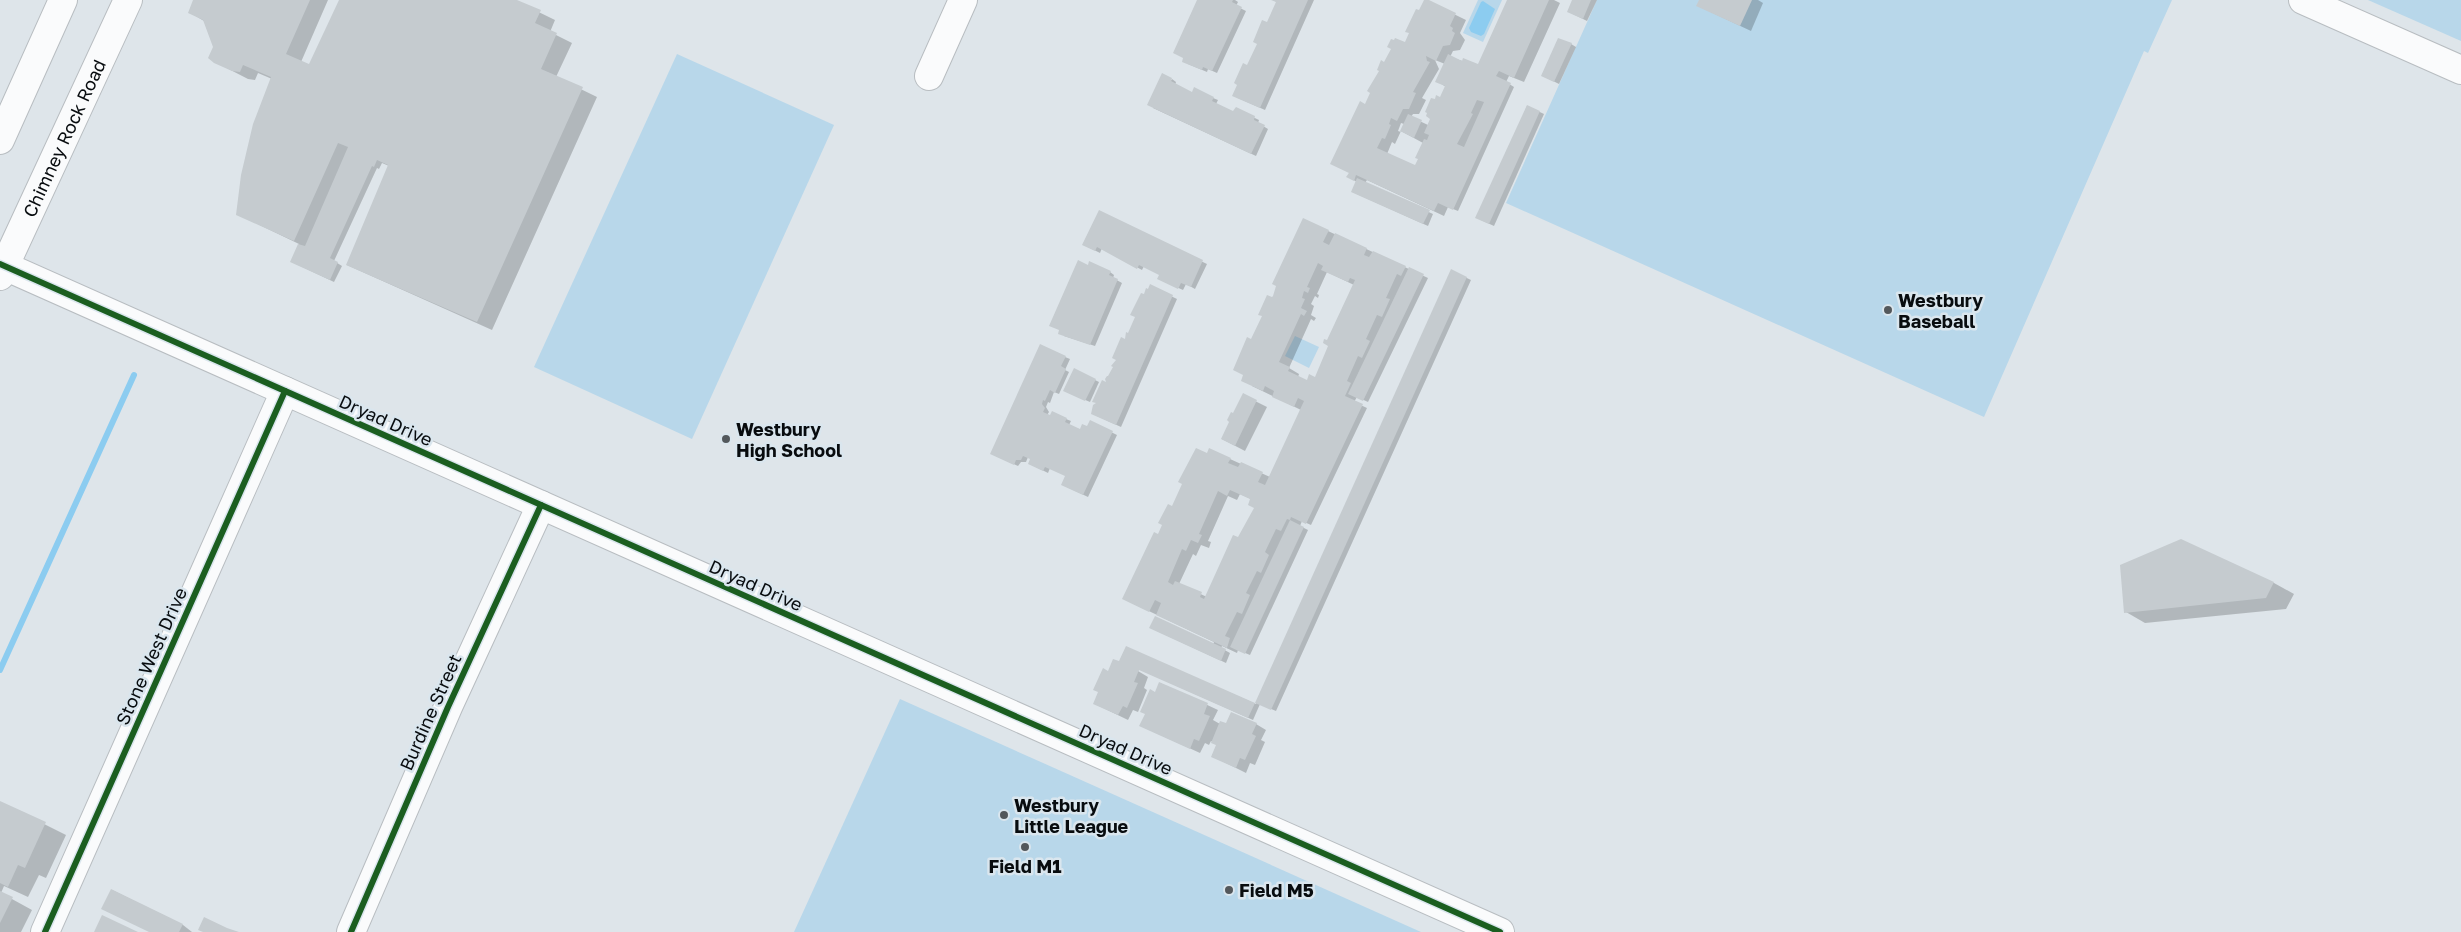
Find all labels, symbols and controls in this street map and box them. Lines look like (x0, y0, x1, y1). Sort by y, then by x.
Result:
street label: Chimney Rock Road (18, 56, 110, 220)
place label: Westbury Baseball (1898, 289, 1983, 332)
marker: Westbury Baseball (1882, 304, 1894, 316)
street label: Dryad Drive (336, 390, 436, 450)
place label: Westbury High School (736, 418, 842, 461)
marker: Westbury High School (720, 433, 732, 445)
street label: Dryad Drive (706, 555, 806, 615)
street label: Stone West Drive (111, 584, 191, 728)
street label: Burdine Street (395, 650, 465, 774)
street label: Dryad Drive (1076, 719, 1176, 779)
place label: Westbury Little League (1014, 794, 1129, 837)
marker: Westbury Little League (998, 809, 1010, 821)
marker: Field M1 (1019, 841, 1031, 853)
place label: Field M1 (988, 855, 1062, 877)
place label: Field M5 (1239, 879, 1314, 901)
marker: Field M5 (1223, 884, 1235, 896)

